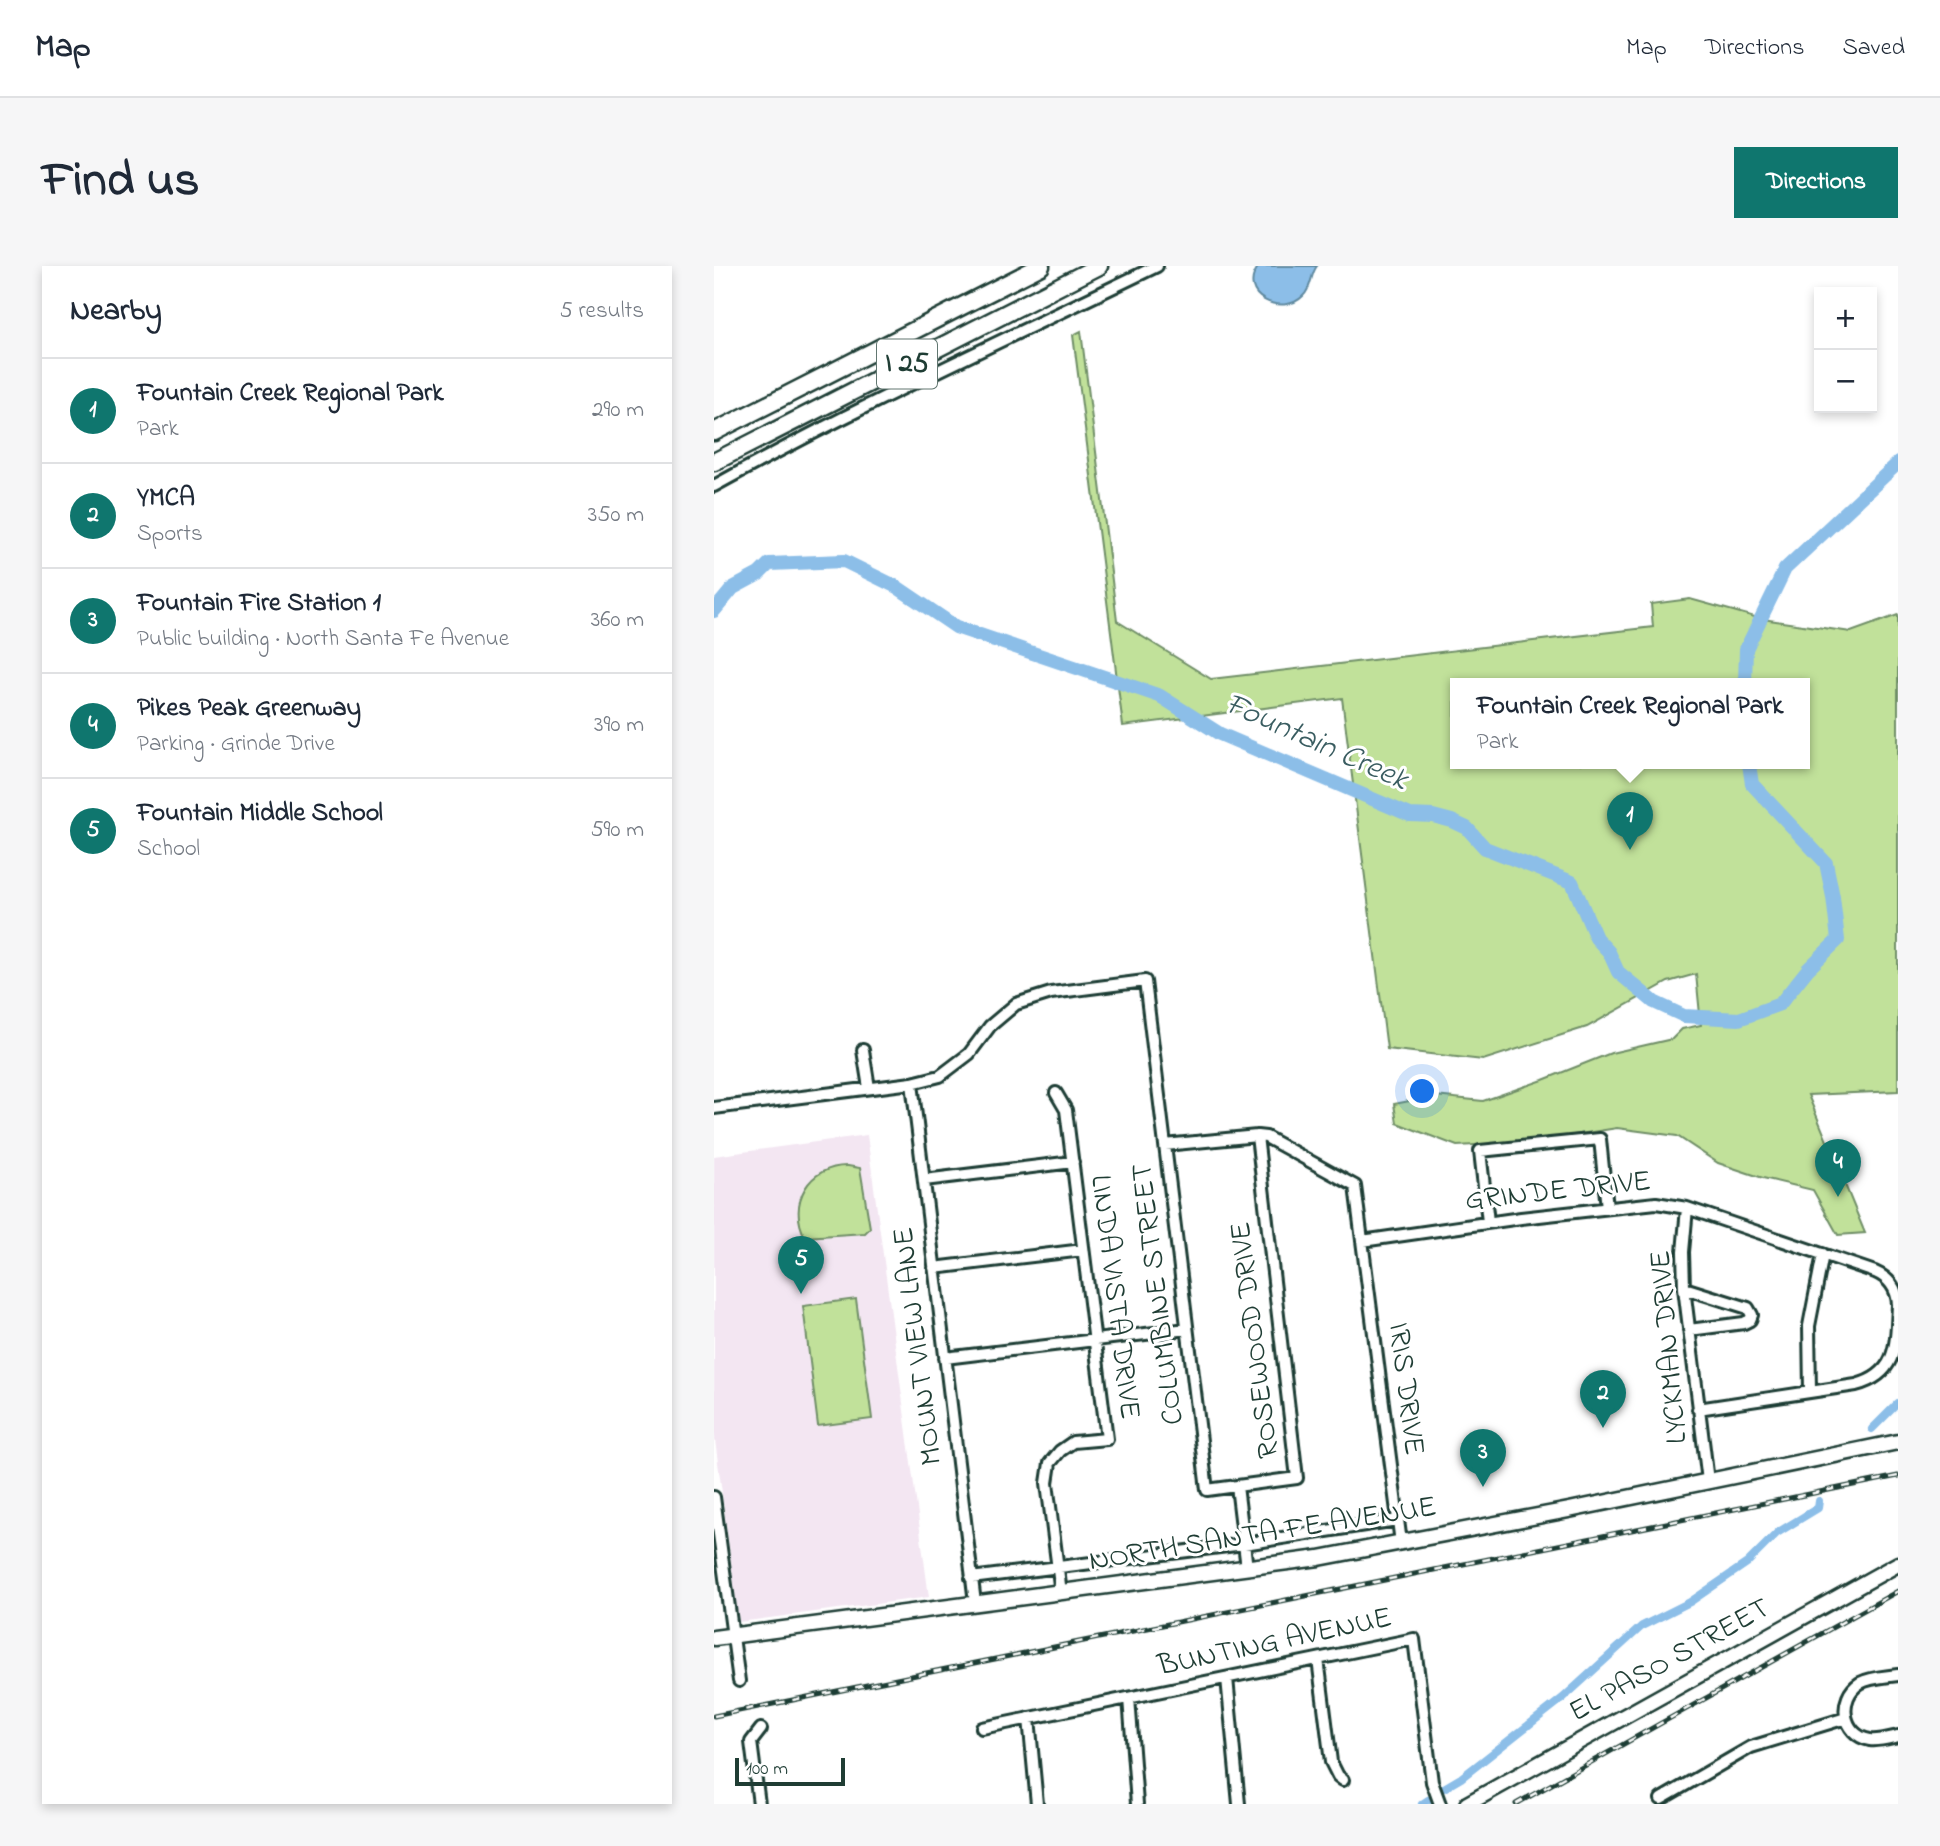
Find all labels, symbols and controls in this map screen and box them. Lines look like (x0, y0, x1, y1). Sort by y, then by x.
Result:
text: Map (35, 24, 91, 72)
text: Map (1626, 31, 1667, 66)
text: Directions (1705, 31, 1804, 66)
text: Saved (1842, 31, 1905, 66)
text: Find us (42, 146, 199, 218)
button: Directions (1734, 147, 1898, 218)
map controls (1814, 287, 1877, 413)
button: + (1814, 287, 1877, 350)
text: Nearby (70, 290, 162, 334)
text: 5 results (560, 295, 644, 328)
road number: I 25 (877, 340, 937, 388)
button: − (1814, 350, 1877, 413)
text: Fountain Creek Regional Park (137, 375, 444, 413)
text: 1 (89, 394, 97, 427)
text: 290 m (592, 394, 644, 427)
text: Park (137, 413, 179, 446)
text: YMCA (137, 480, 195, 518)
text: 2 (87, 499, 99, 532)
text: 350 m (588, 499, 644, 532)
text: Sports (137, 518, 203, 551)
text: Fountain Fire Station 1 (137, 585, 381, 623)
text: 3 (88, 604, 98, 637)
text: 360 m (591, 604, 644, 637)
text: Public building · North Santa Fe Avenue (137, 623, 509, 656)
popup (1450, 678, 1810, 769)
water label: Fountain Creek (1217, 682, 1417, 805)
text: Fountain Creek Regional Park (1477, 688, 1783, 726)
text: Pikes Peak Greenway (137, 690, 361, 728)
text: 4 (88, 709, 98, 742)
text: 390 m (594, 709, 644, 742)
text: Park (1477, 726, 1518, 759)
text: Parking · Grinde Drive (137, 728, 335, 761)
pin: 1 (1607, 792, 1653, 850)
text: Fountain Middle School (137, 795, 383, 833)
text: 5 (86, 814, 100, 847)
text: 590 m (590, 814, 644, 847)
text: School (137, 833, 200, 866)
your location (1405, 1074, 1439, 1108)
pin: 4 (1815, 1139, 1861, 1197)
street label: GRINDE DRIVE (1463, 1160, 1653, 1224)
street label: COLUMBINE STREET (1121, 1161, 1197, 1427)
street label: LINDA VISTA DRIVE (1077, 1172, 1151, 1422)
street label: ROSEWOOD DRIVE (1220, 1219, 1292, 1461)
street label: MOUNT VIEW LANE (883, 1224, 955, 1468)
pin: 5 (778, 1236, 824, 1294)
street label: LYCKMAN DRIVE (1640, 1248, 1700, 1446)
street label: IRIS DRIVE (1375, 1320, 1435, 1458)
pin: 2 (1580, 1370, 1626, 1428)
pin: 3 (1460, 1429, 1506, 1487)
street label: NORTH SANTA FE AVENUE (1086, 1486, 1440, 1584)
street label: EL PASO STREET (1561, 1587, 1779, 1735)
street label: BUNTING AVENUE (1153, 1597, 1396, 1690)
scale bar (735, 1755, 845, 1787)
text: 100 m (746, 1756, 788, 1783)

